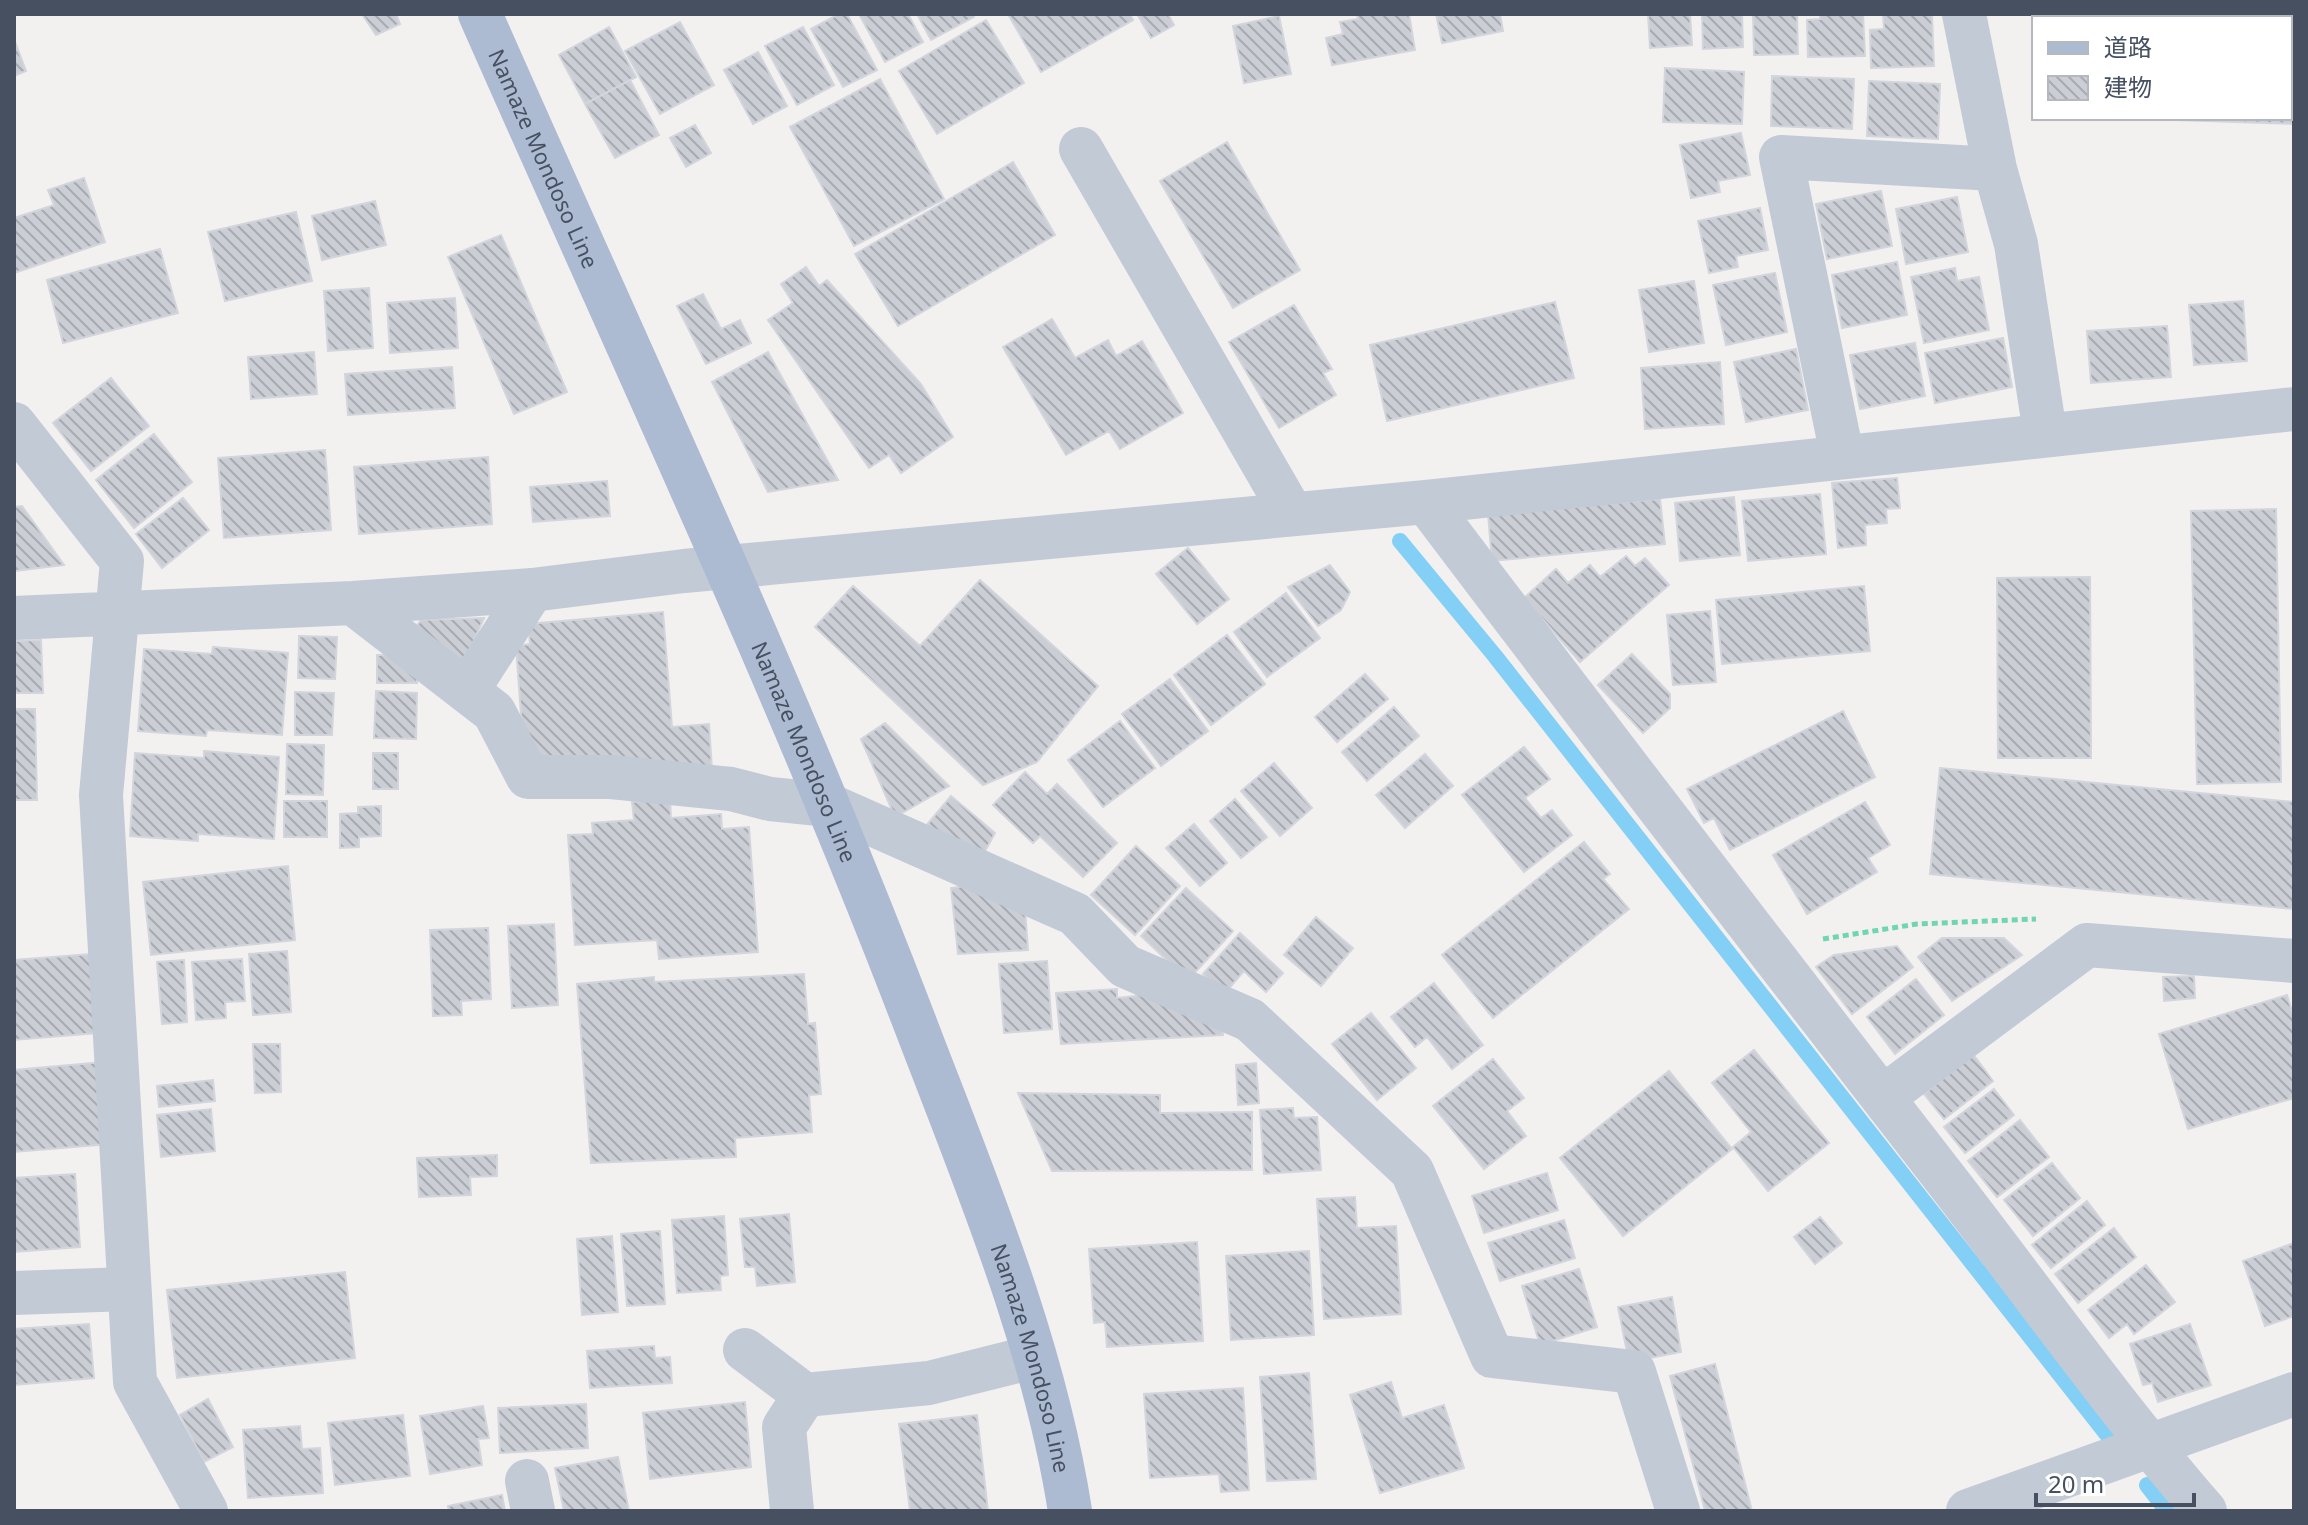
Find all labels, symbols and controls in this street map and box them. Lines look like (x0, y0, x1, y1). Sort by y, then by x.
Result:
legend (2032, 16, 2292, 120)
text: 道路 (2104, 30, 2152, 63)
street label: Namaze Mondoso Line (482, 44, 606, 273)
text: 建物 (2104, 70, 2152, 103)
street label: Namaze Mondoso Line (745, 636, 865, 867)
street label: Namaze Mondoso Line (984, 1239, 1078, 1475)
scale bar (2036, 1457, 2194, 1507)
text: 20 m (2048, 1467, 2104, 1500)

